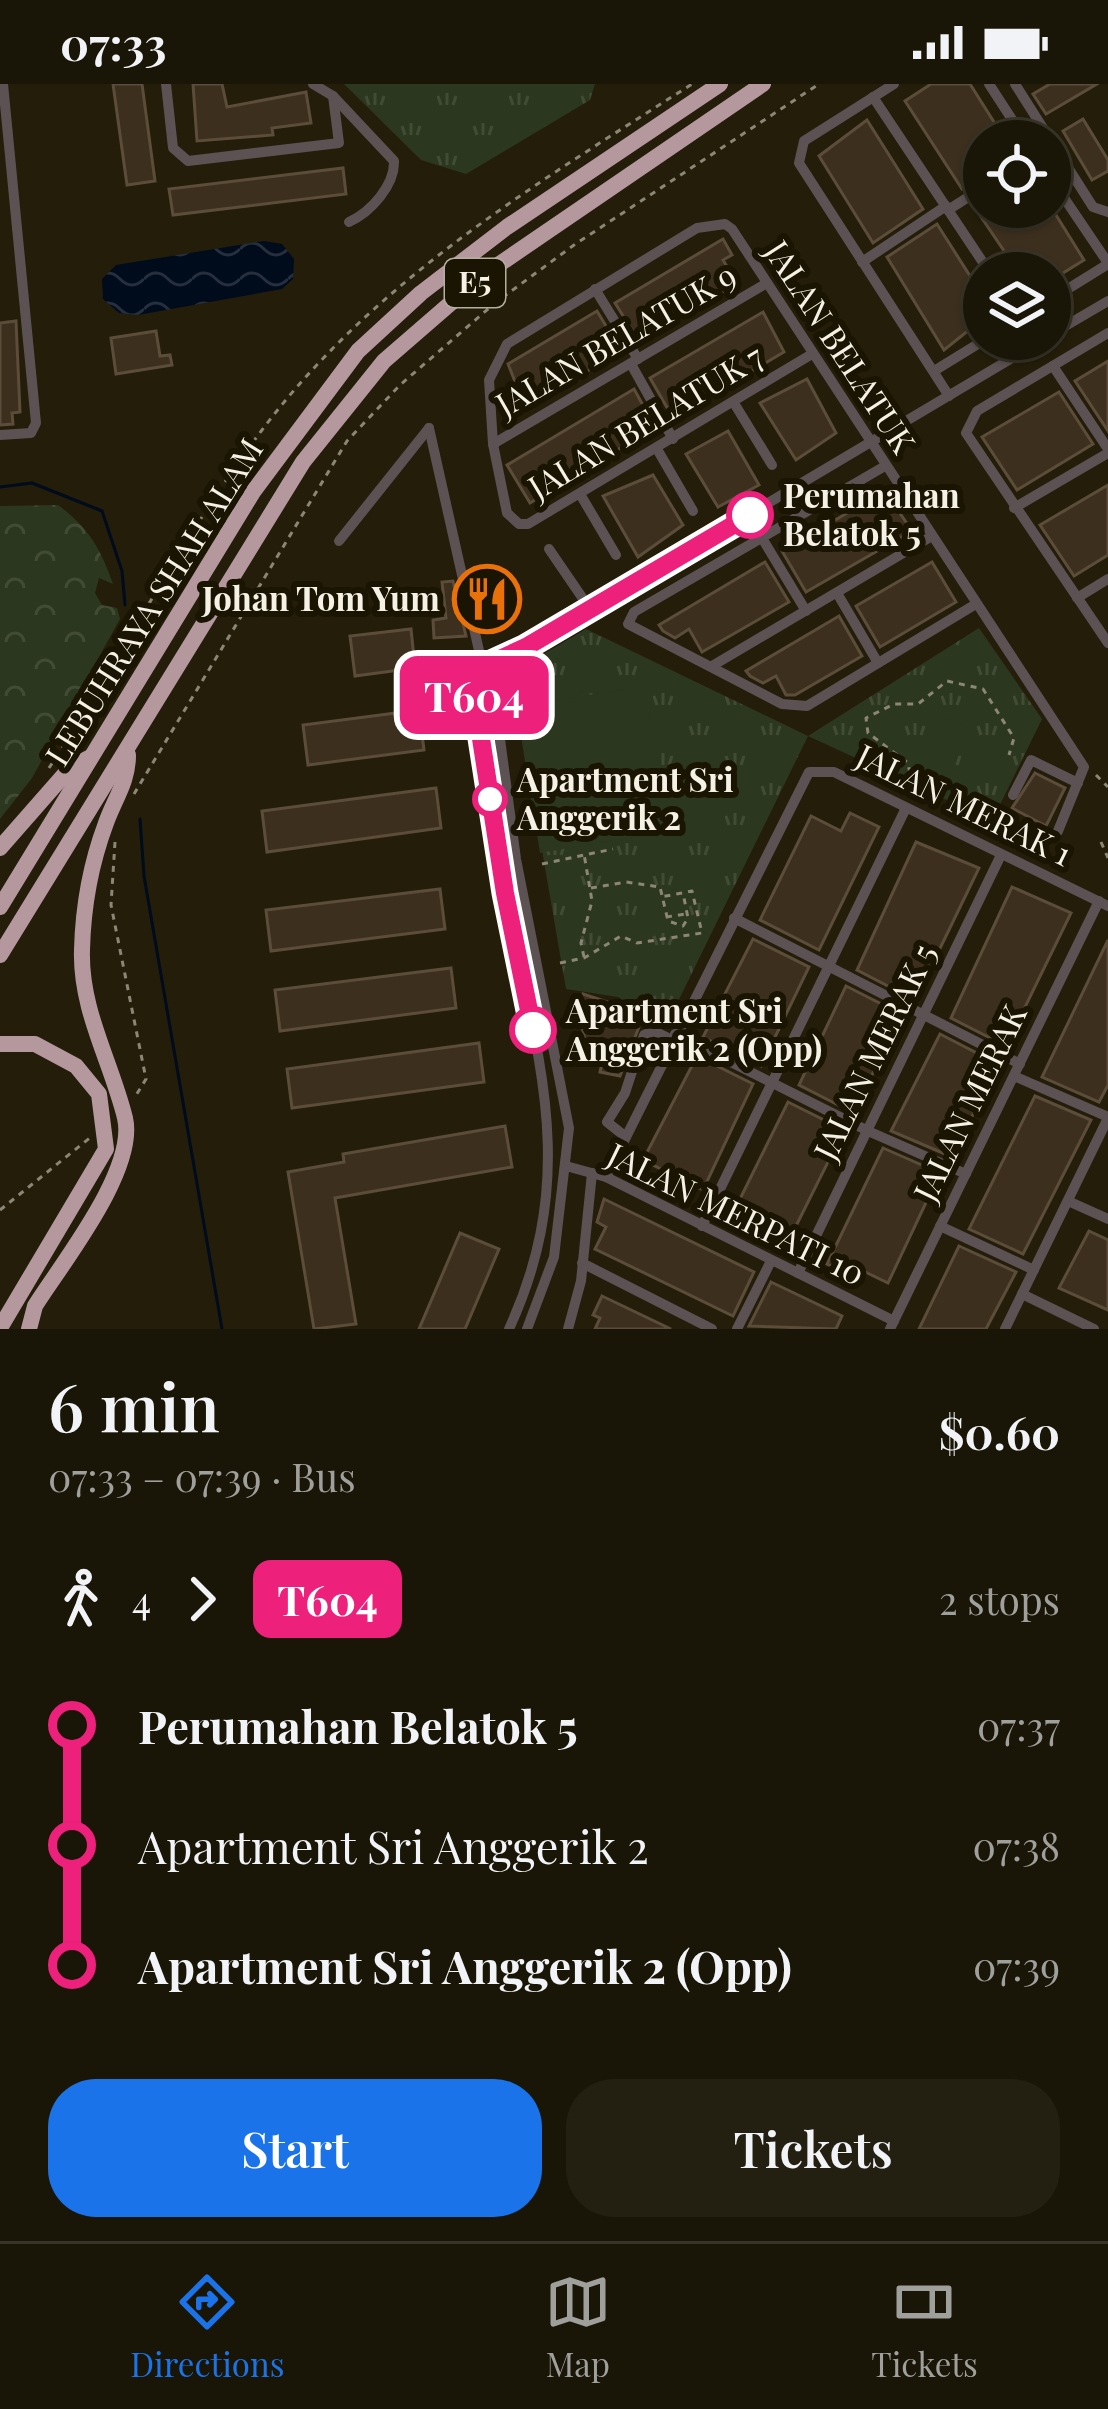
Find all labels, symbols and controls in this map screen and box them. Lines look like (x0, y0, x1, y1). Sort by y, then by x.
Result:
text: 07:33 (60, 12, 166, 72)
map controls (963, 120, 1071, 360)
button: locate (963, 120, 1071, 228)
street label: JALAN BELATUK (756, 230, 927, 461)
street label: JALAN BELATUK 9 (486, 252, 743, 425)
button: layers (963, 252, 1071, 360)
road number: E5 (445, 259, 505, 307)
street label: JALAN BELATUK 7 (518, 332, 771, 508)
street label: LEBUHRAYA SHAH ALAM (33, 429, 271, 773)
place label: Perumahan Belatok 5 (783, 472, 960, 554)
marker: Perumahan Belatok 5 (728, 493, 772, 537)
restaurant icon: Johan Tom Yum (452, 564, 522, 634)
place label: Johan Tom Yum (201, 575, 440, 619)
line badge: T604 (390, 656, 558, 734)
text: T604 (424, 667, 524, 723)
street label: JALAN MERAK 1 (849, 732, 1080, 874)
place label: Apartment Sri Anggerik 2 (516, 756, 734, 838)
marker: Apartment Sri Anggerik 2 (474, 783, 506, 815)
street label: JALAN MERAK 5 (801, 936, 945, 1168)
place label: Apartment Sri Anggerik 2 (Opp) (565, 987, 822, 1069)
street label: JALAN MERAK (901, 996, 1035, 1209)
marker: Apartment Sri Anggerik 2 (Opp) (511, 1008, 555, 1052)
street label: JALAN MERPATI 10 (600, 1130, 873, 1294)
text: 6 min (48, 1361, 220, 1449)
text: $0.60 (939, 1401, 1060, 1461)
text: 07:33 – 07:39 · Bus (48, 1450, 356, 1502)
icon: walk (48, 1566, 114, 1632)
icon: forward (169, 1566, 235, 1632)
text: T604 (277, 1571, 378, 1627)
text: 4 (132, 1573, 151, 1625)
text: 2 stops (939, 1573, 1060, 1625)
text: Perumahan Belatok 5 (138, 1695, 578, 1755)
text: 07:37 (977, 1699, 1060, 1751)
text: Apartment Sri Anggerik 2 (138, 1815, 649, 1875)
text: 07:38 (973, 1819, 1060, 1871)
text: Apartment Sri Anggerik 2 (Opp) (138, 1935, 792, 1995)
text: 07:39 (973, 1939, 1060, 1991)
button: Start (48, 2079, 542, 2217)
button: Tickets (566, 2079, 1060, 2217)
tab: Directions (130, 2269, 284, 2385)
tab: Map (545, 2269, 611, 2385)
tab: Tickets (871, 2269, 978, 2385)

